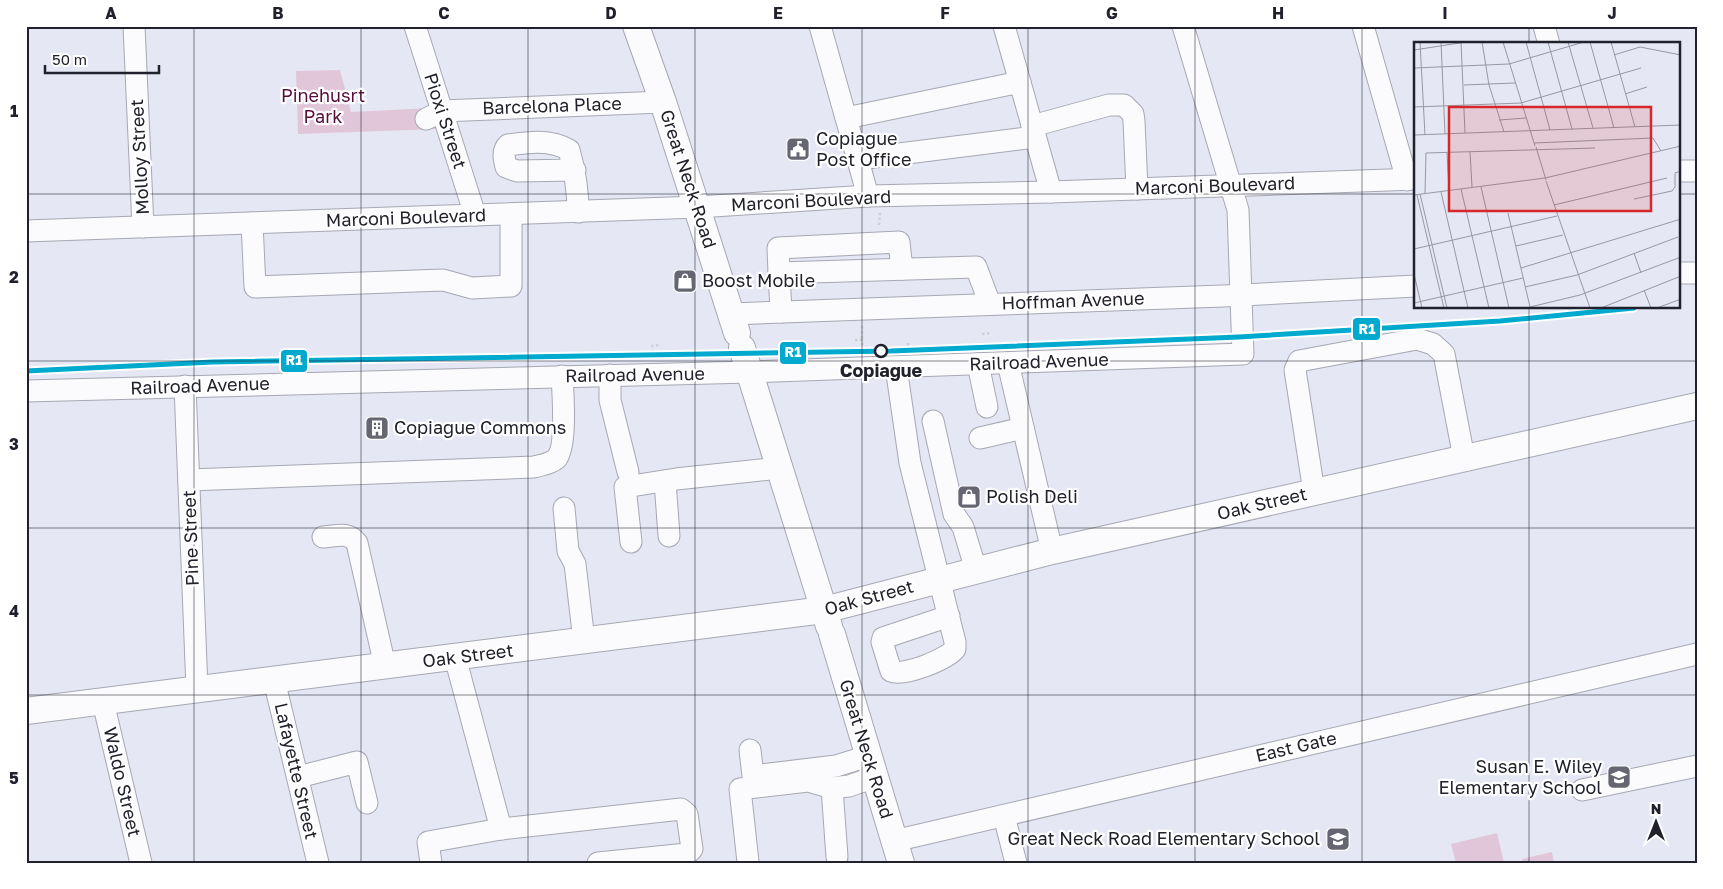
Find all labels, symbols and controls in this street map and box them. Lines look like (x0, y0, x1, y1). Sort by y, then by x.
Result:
text: A (105, 3, 117, 23)
text: B (272, 3, 284, 23)
text: C (438, 3, 450, 23)
text: D (605, 3, 617, 23)
text: E (773, 3, 783, 23)
text: F (940, 3, 950, 23)
text: G (1106, 3, 1118, 23)
text: H (1272, 3, 1284, 23)
text: I (1442, 3, 1448, 23)
text: J (1607, 3, 1617, 23)
scale bar (45, 42, 159, 74)
inset map (1414, 42, 1680, 309)
text: 50 m (52, 50, 87, 68)
street label: Pioxi Street (420, 70, 472, 171)
park label: Pinehusrt Park (281, 84, 365, 127)
street label: Barcelona Place (482, 92, 622, 118)
street label: Molloy Street (125, 99, 153, 216)
text: 1 (10, 101, 18, 121)
street label: Great Neck Road (656, 107, 722, 251)
place label: Copiague Post Office (816, 127, 911, 170)
public building icon: Copiague Post Office (785, 136, 811, 162)
street label: Marconi Boulevard (1134, 171, 1296, 199)
street label: Marconi Boulevard (730, 185, 892, 215)
street label: Marconi Boulevard (325, 203, 487, 231)
text: 2 (9, 267, 19, 287)
shop icon: Boost Mobile (672, 268, 698, 294)
place label: Boost Mobile (702, 269, 815, 291)
street label: Hoffman Avenue (1001, 287, 1145, 313)
line badge: R1 (1352, 317, 1381, 341)
text: R1 (1359, 320, 1375, 337)
line badge: R1 (779, 341, 807, 365)
text: R1 (785, 343, 801, 360)
marker: Copiague (874, 344, 888, 358)
street label: Railroad Avenue (969, 348, 1109, 374)
line badge: R1 (280, 349, 308, 373)
text: R1 (286, 351, 302, 368)
place label: Copiague (840, 359, 923, 381)
street label: Railroad Avenue (565, 362, 705, 386)
street label: Railroad Avenue (130, 372, 270, 398)
building icon: Copiague Commons (364, 415, 390, 441)
place label: Copiague Commons (394, 416, 566, 438)
text: 3 (9, 434, 19, 454)
street label: Oak Street (1215, 482, 1309, 524)
shop icon: Polish Deli (956, 484, 982, 510)
place label: Polish Deli (986, 485, 1078, 507)
street label: Pine Street (177, 490, 203, 586)
street label: Oak Street (822, 575, 916, 619)
text: 4 (9, 601, 19, 621)
street label: Oak Street (421, 639, 515, 671)
street label: Great Neck Road (835, 676, 899, 821)
street label: Lafayette Street (271, 700, 323, 841)
street label: Waldo Street (100, 725, 146, 839)
street label: East Gate (1253, 726, 1338, 766)
place label: Susan E. Wiley Elementary School (1438, 755, 1602, 798)
school or university icon: Susan E. Wiley Elementary School (1606, 764, 1632, 790)
text: 5 (9, 768, 19, 788)
north arrow (1630, 796, 1680, 846)
text: N (1651, 800, 1661, 817)
school or university icon: Great Neck Road Elementary School (1325, 826, 1351, 852)
place label: Great Neck Road Elementary School (1008, 827, 1320, 849)

